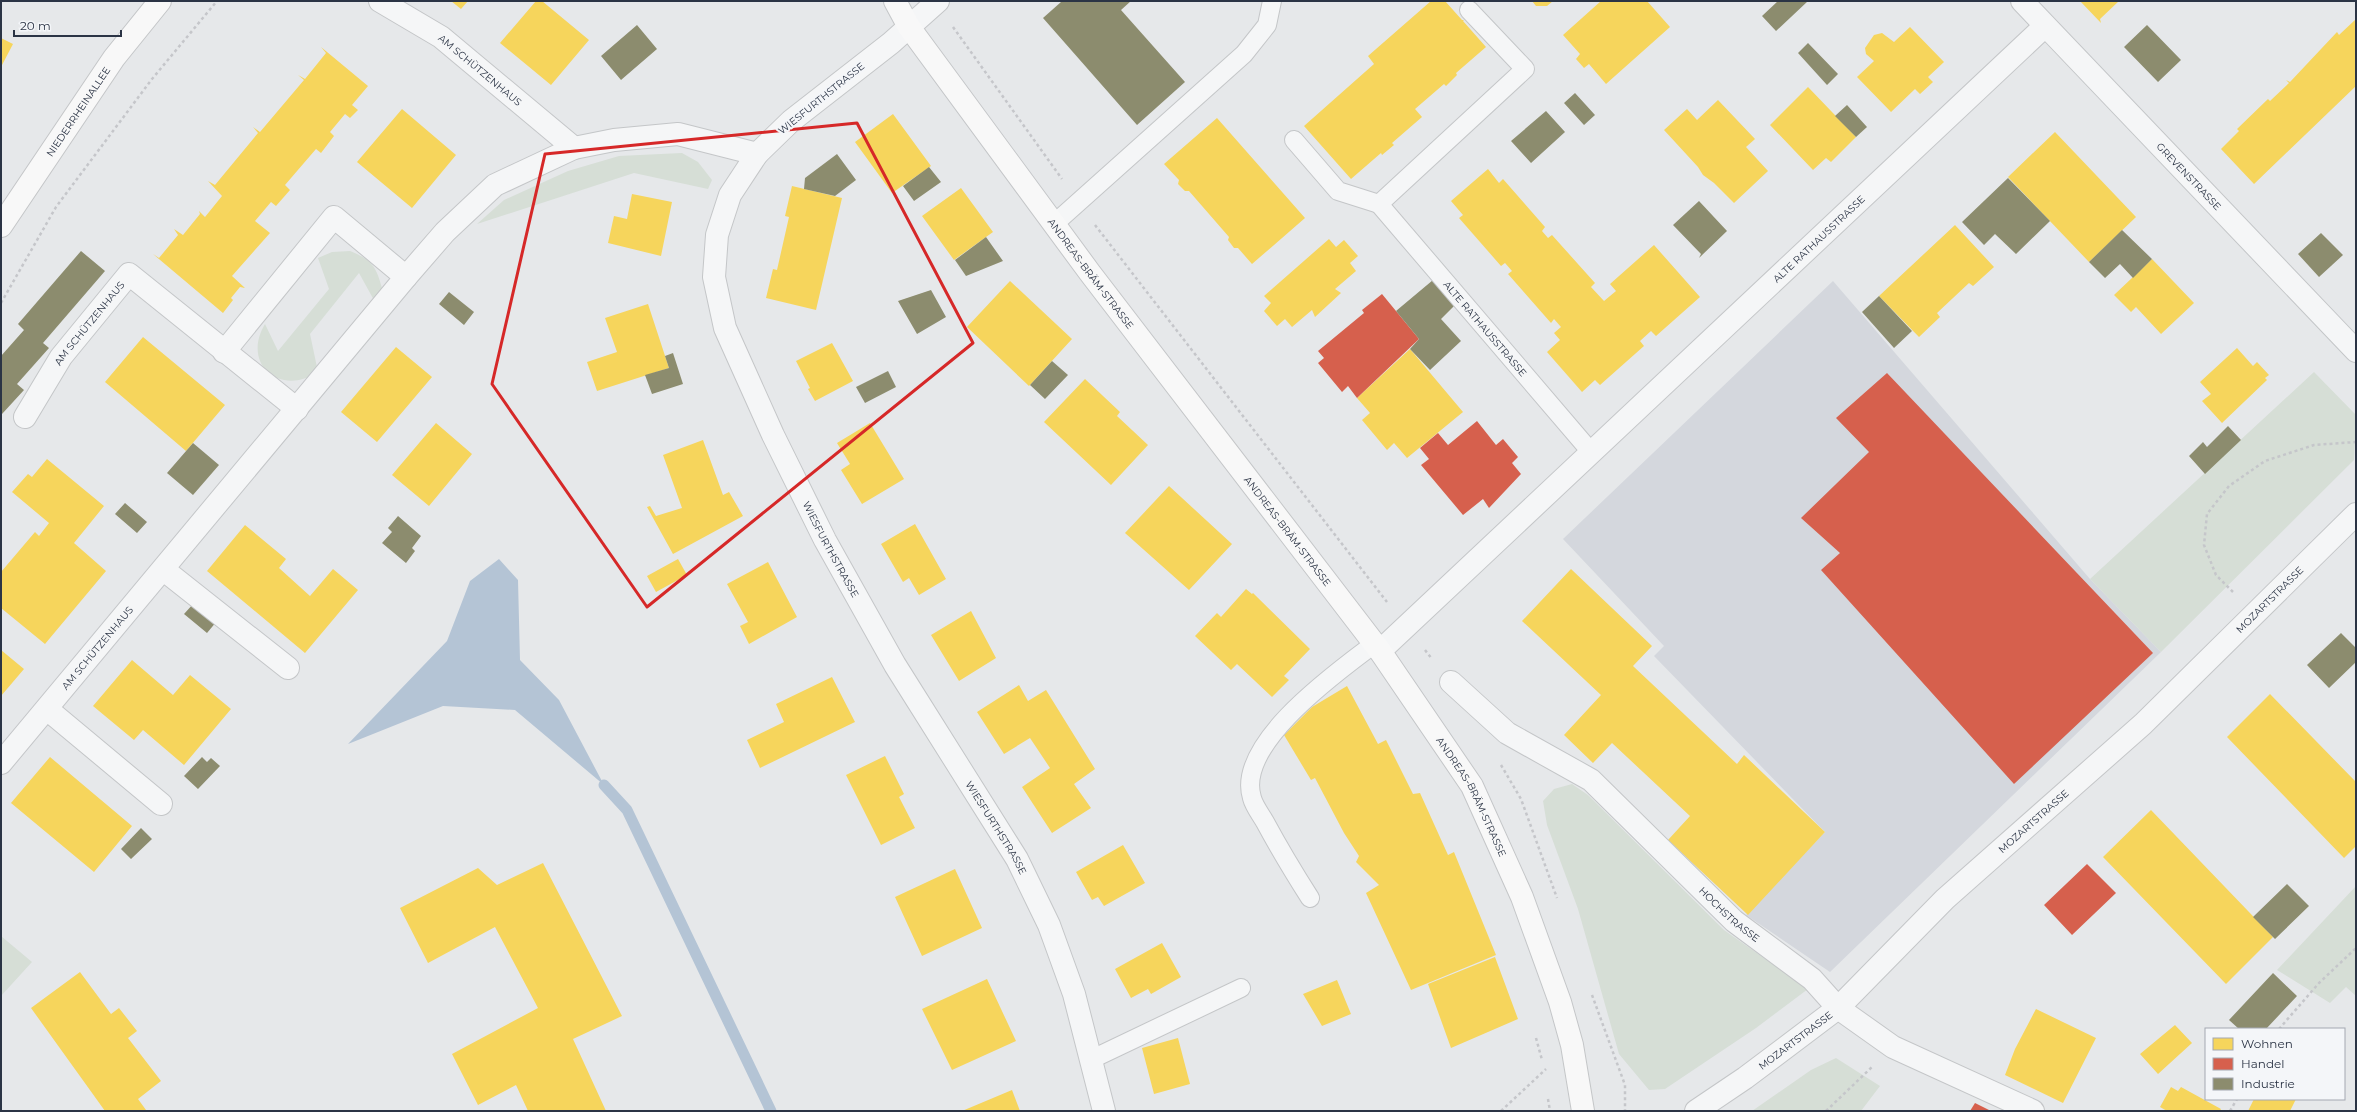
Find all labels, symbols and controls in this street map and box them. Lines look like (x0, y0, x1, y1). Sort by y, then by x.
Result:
scale bar (14, 12, 121, 38)
text: 20 m (20, 18, 51, 33)
street label: AM SCHÜTZENHAUS (436, 32, 524, 109)
street label: WIESFURTHSTRASSE (776, 59, 867, 137)
street label: NIEDERRHEINALLEE (44, 64, 113, 159)
street label: GREVENSTRASSE (2153, 140, 2224, 213)
street label: ALTE RATHAUSSTRASSE (1770, 192, 1868, 285)
street label: ANDREAS-BRÄM-STRASSE (1045, 216, 1137, 332)
street label: ALTE RATHAUSSTRASSE (1441, 278, 1530, 380)
street label: AM SCHÜTZENHAUS (52, 279, 128, 368)
street label: ANDREAS-BRÄM-STRASSE (1241, 474, 1334, 589)
street label: WIESFURTHSTRASSE (800, 499, 862, 600)
street label: MOZARTSTRASSE (2233, 563, 2306, 636)
street label: AM SCHÜTZENHAUS (59, 604, 136, 693)
street label: ANDREAS-BRÄM-STRASSE (1433, 734, 1509, 859)
street label: WIESFURTHSTRASSE (963, 779, 1030, 877)
street label: MOZARTSTRASSE (1996, 787, 2072, 856)
street label: HOCHSTRASSE (1696, 884, 1762, 945)
street label: MOZARTSTRASSE (1756, 1008, 1836, 1073)
legend (2205, 1028, 2345, 1100)
text: Wohnen (2241, 1036, 2293, 1051)
text: Handel (2241, 1056, 2285, 1071)
text: Industrie (2241, 1076, 2295, 1091)

